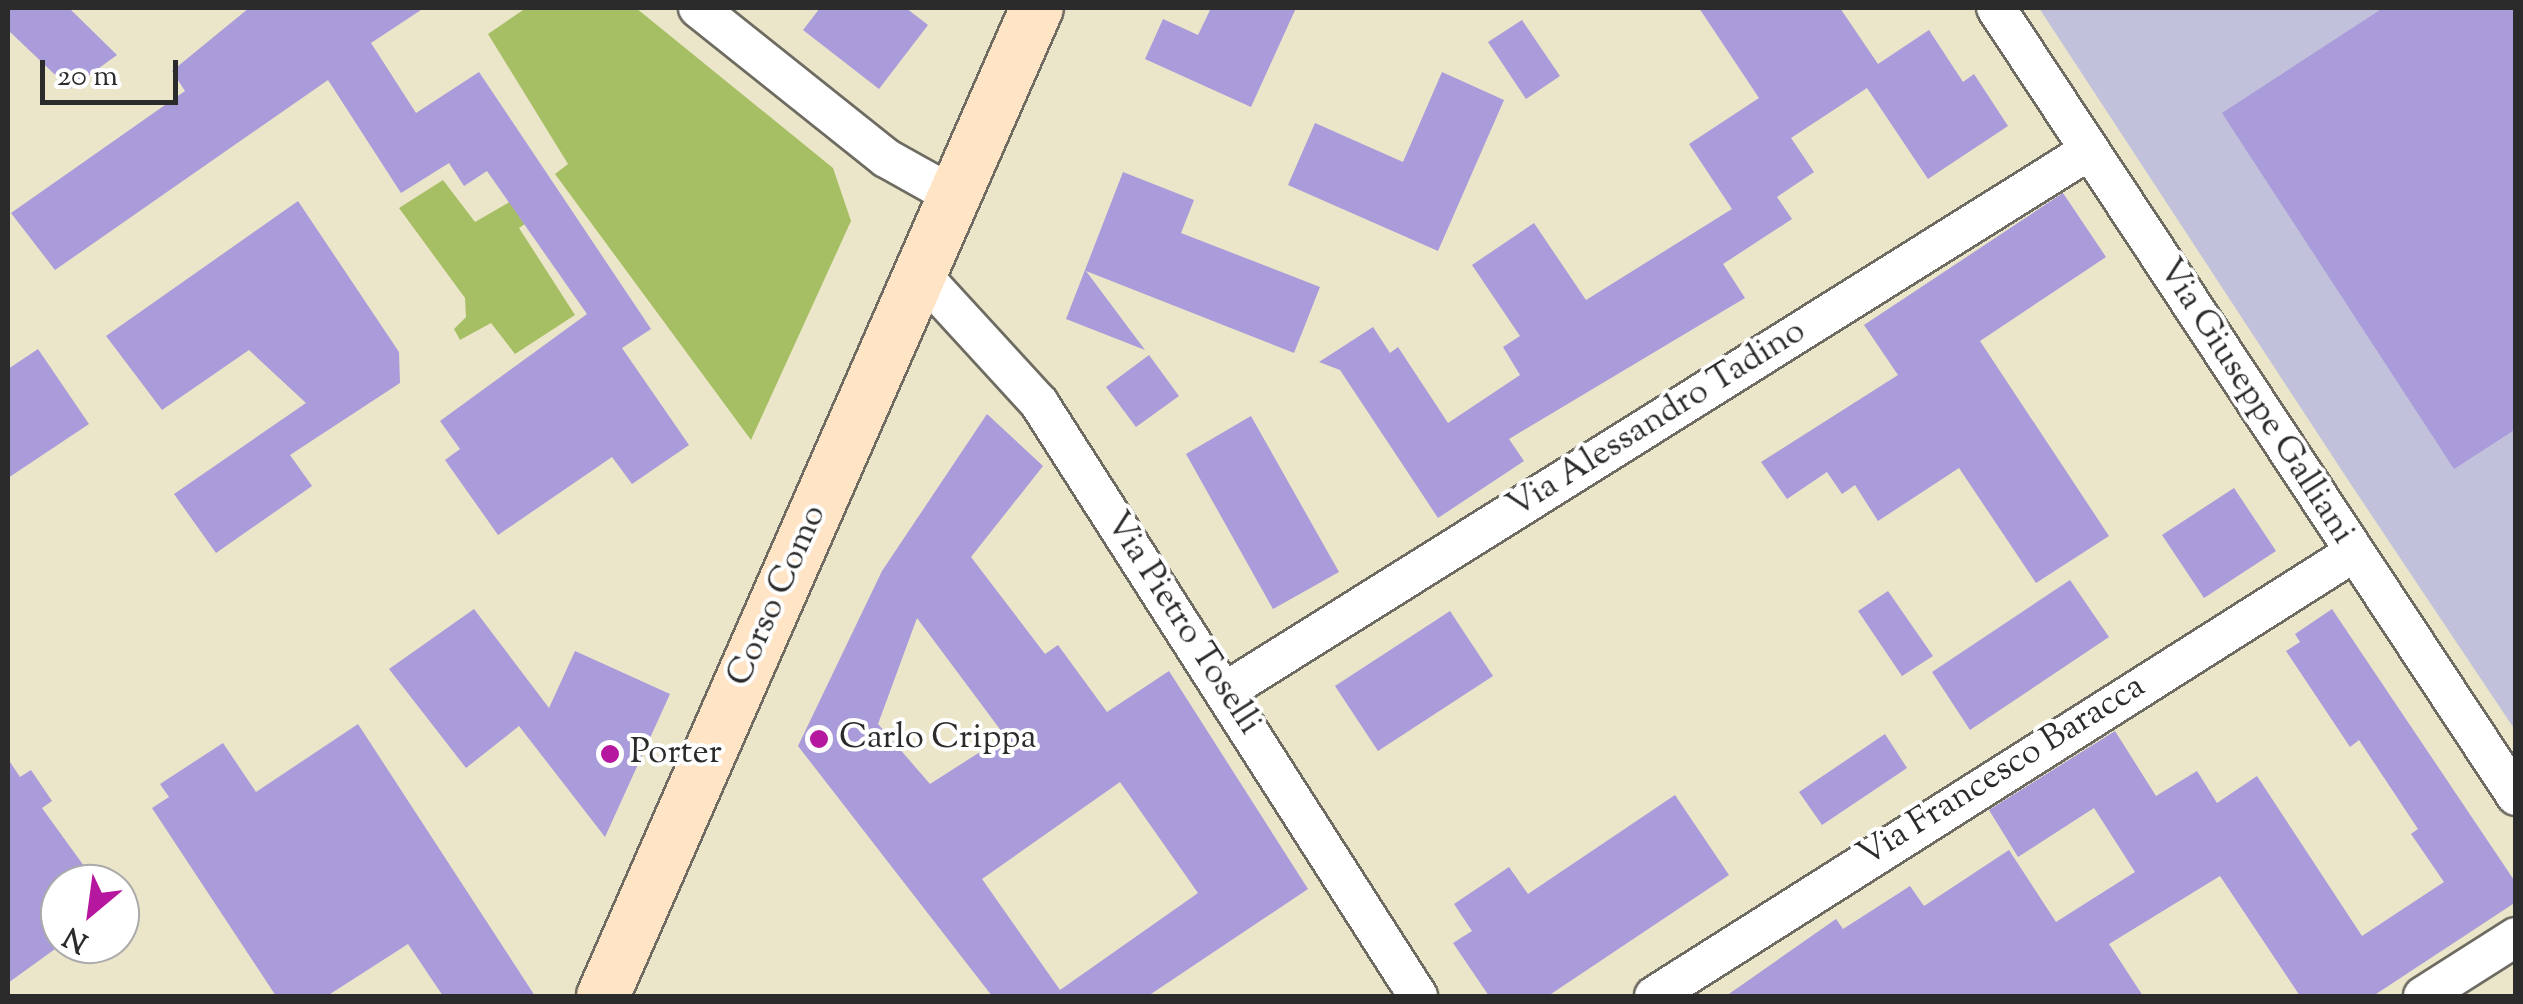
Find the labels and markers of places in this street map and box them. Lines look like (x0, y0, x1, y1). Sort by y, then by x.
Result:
place label: Carlo Crippa (839, 718, 1037, 760)
marker: Carlo Crippa (808, 728, 830, 750)
place label: Porter (630, 733, 722, 775)
marker: Porter (599, 743, 621, 765)

